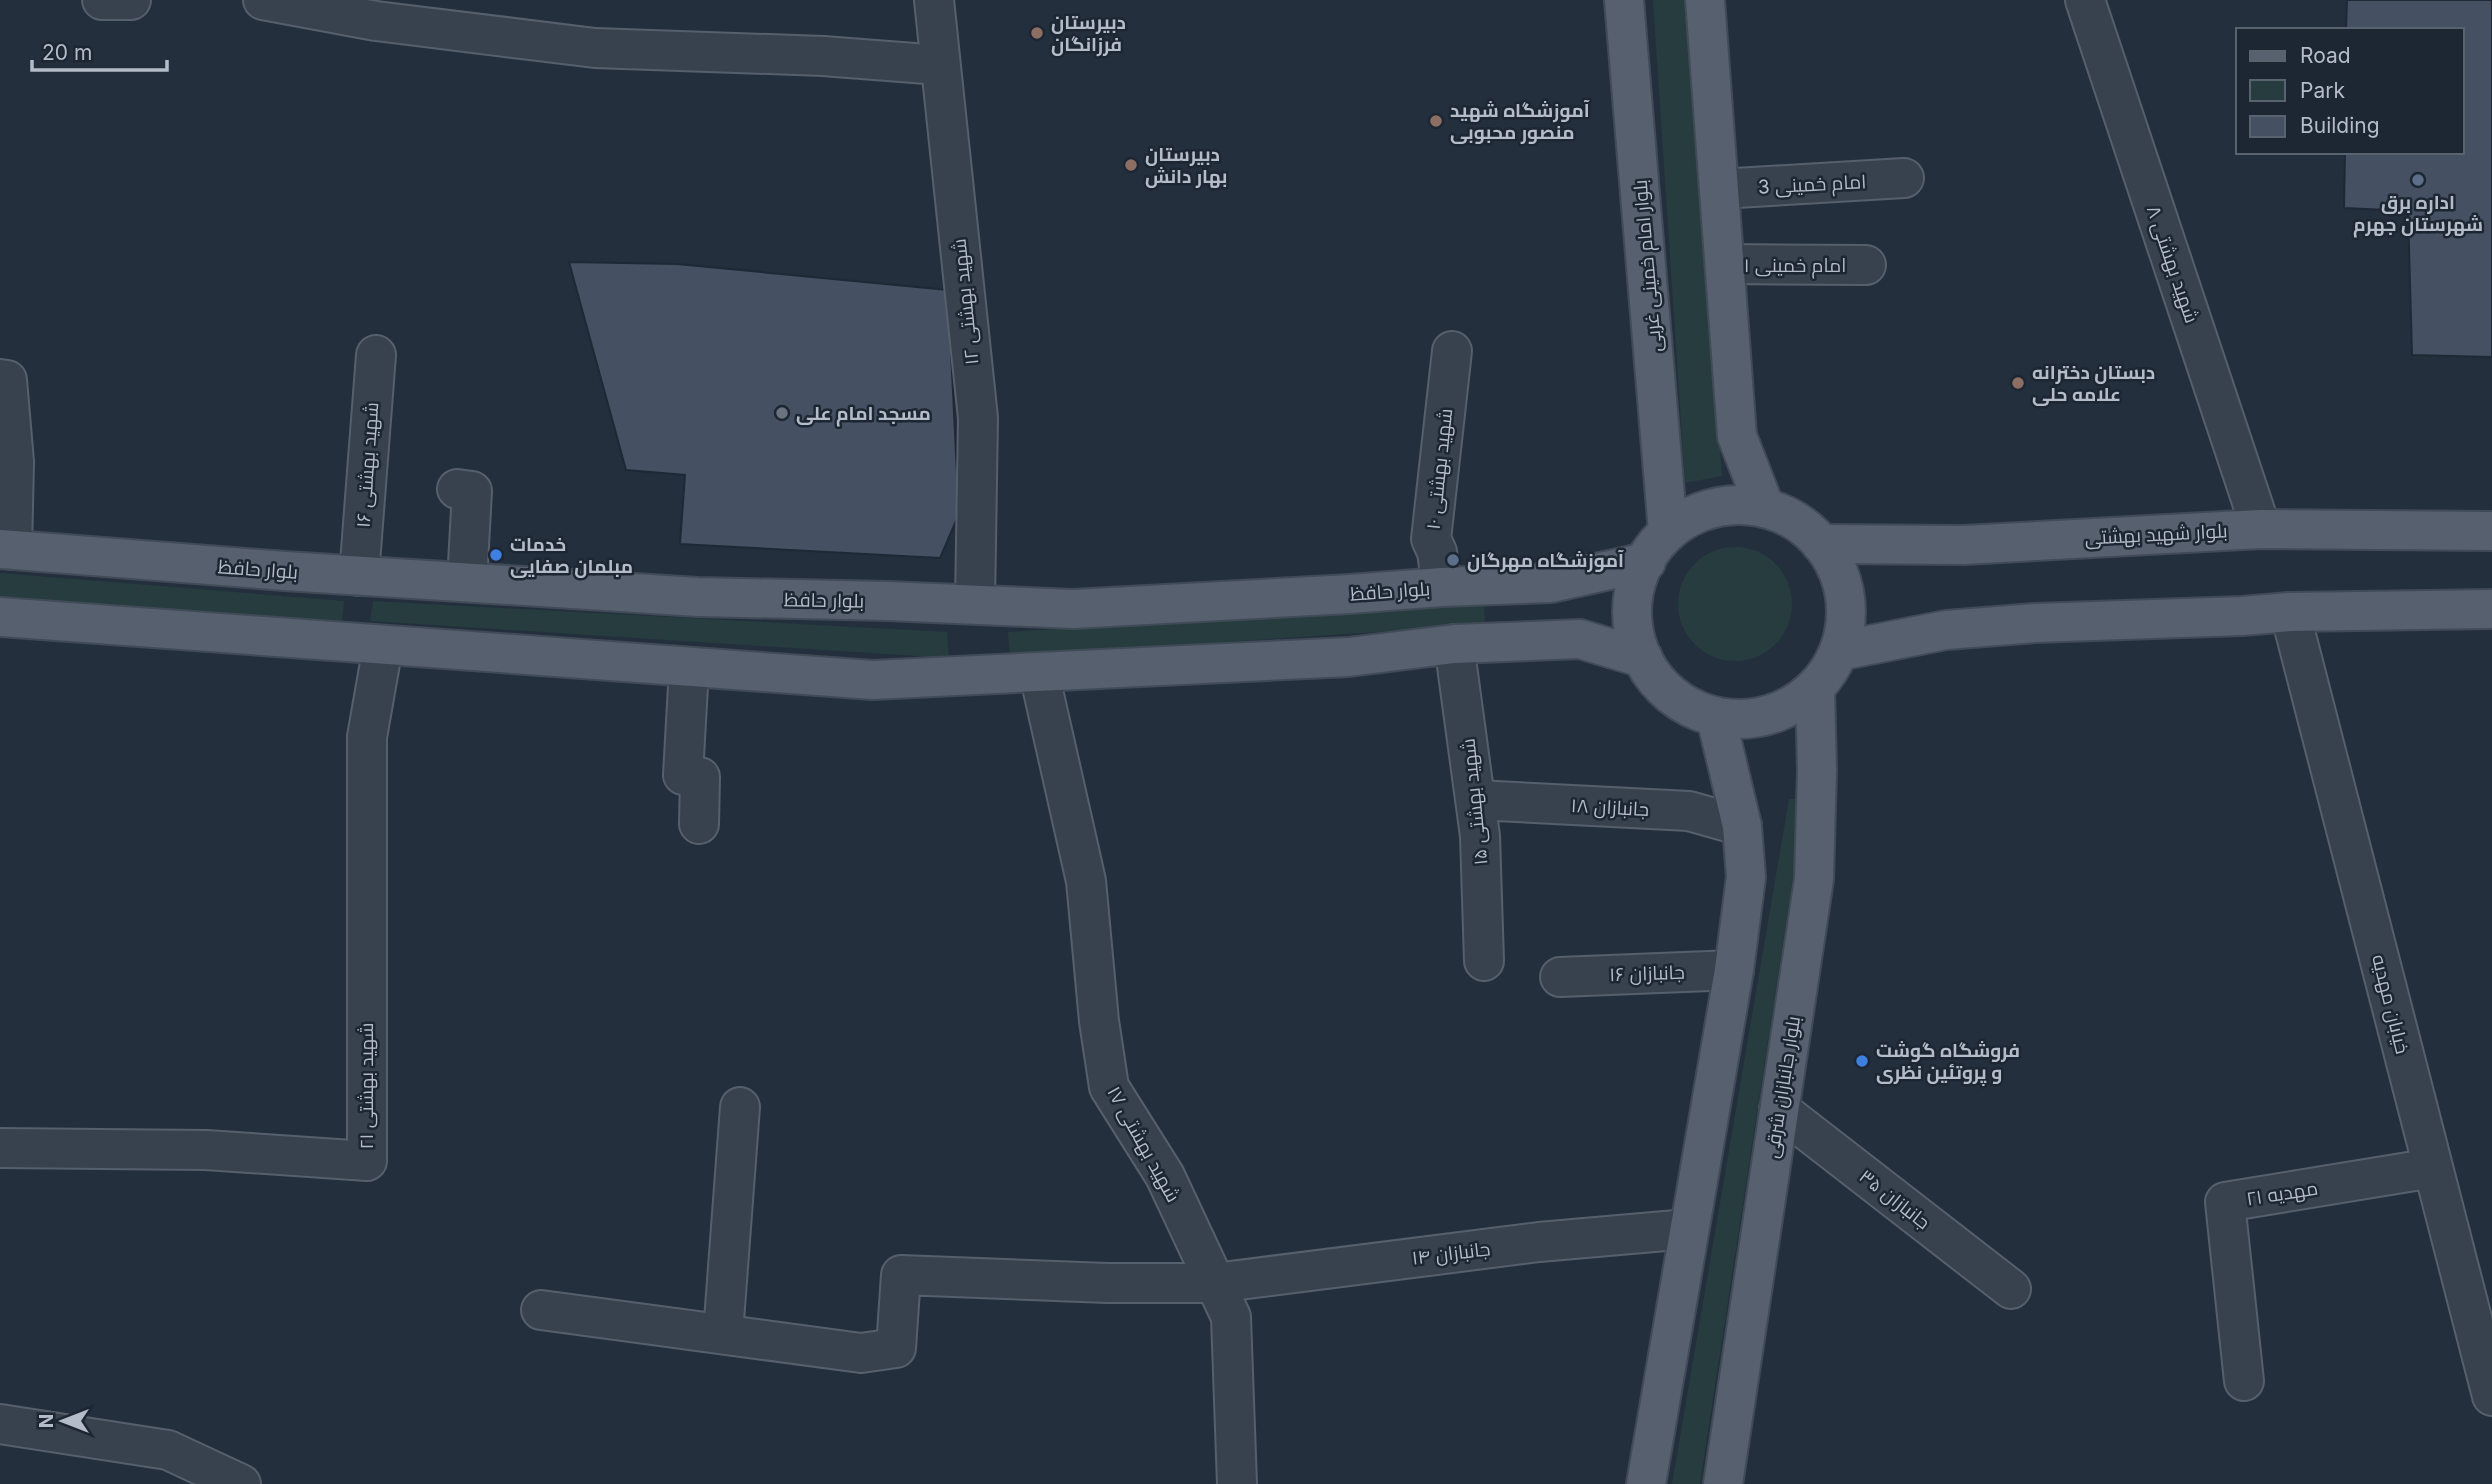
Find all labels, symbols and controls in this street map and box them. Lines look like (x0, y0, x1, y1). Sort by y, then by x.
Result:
place label: دبیرستان فرزانگان (1051, 11, 1126, 57)
marker: دبیرستان فرزانگان (1029, 25, 1045, 41)
scale bar (32, 28, 166, 72)
legend (2236, 28, 2464, 154)
text: 20 m (42, 40, 92, 65)
text: Road (2300, 43, 2351, 68)
text: Park (2300, 78, 2345, 103)
place label: آموزشگاه شهید منصور محبوبی (1450, 99, 1590, 144)
marker: آموزشگاه شهید منصور محبوبی (1428, 113, 1444, 129)
text: Building (2300, 113, 2380, 138)
place label: دبیرستان بهار دانش (1145, 143, 1227, 188)
marker: دبیرستان بهار دانش (1123, 157, 1139, 173)
street label: امام خمینی 3 (1757, 170, 1867, 201)
marker: اداره برق شهرستان جهرم (2410, 172, 2426, 188)
street label: بلوار امام خمینی غربی (1629, 179, 1668, 353)
place label: اداره برق شهرستان جهرم (2353, 191, 2483, 238)
street label: شهید بهشتی ۸ (2142, 202, 2203, 326)
street label: شهید بهشتی ۱۲ (947, 238, 984, 366)
street label: امام خمینی ۱ (1744, 254, 1846, 279)
place label: دبستان دخترانه علامه حلی (2032, 361, 2155, 406)
marker: دبستان دخترانه علامه حلی (2010, 375, 2026, 391)
street label: شهید بهشتی ۱۶ (352, 401, 383, 529)
place label: مسجد امام علی (796, 402, 931, 427)
marker: مسجد امام علی (774, 405, 790, 421)
street label: شهید بهشتی ۱۰ (1422, 407, 1457, 531)
street label: بلوار شهید بهشتی (2084, 519, 2228, 550)
place label: خدمات مبلمان صفایی (510, 533, 633, 578)
marker: خدمات مبلمان صفایی (488, 547, 504, 563)
place label: آموزشگاه مهرگان (1467, 549, 1624, 573)
marker: آموزشگاه مهرگان (1445, 552, 1461, 568)
street label: بلوار حافظ (217, 555, 299, 584)
street label: بلوار حافظ (1349, 577, 1431, 606)
street label: بلوار حافظ (784, 588, 864, 613)
street label: شهید بهشتی ۱۵ (1456, 737, 1493, 866)
street label: جانبازان ۱۸ (1570, 794, 1650, 821)
street label: خیابان مهدیه (2367, 952, 2414, 1056)
street label: جانبازان ۱۶ (1609, 961, 1685, 986)
street label: بلوار جانبازان شرقی (1760, 1014, 1805, 1160)
street label: شهید بهشتی ۲۱ (355, 1023, 378, 1149)
place label: فروشگاه گوشت و پروتئین نظری (1876, 1039, 2020, 1086)
marker: فروشگاه گوشت و پروتئین نظری (1854, 1053, 1870, 1069)
street label: شهید بهشتی ۱۷ (1102, 1082, 1185, 1206)
street label: جانبازان ۳۵ (1855, 1165, 1935, 1234)
street label: مهدیه ۲۱ (2245, 1176, 2320, 1210)
street label: جانبازان ۱۴ (1410, 1237, 1492, 1270)
north arrow (28, 1386, 98, 1456)
text: N (35, 1414, 58, 1428)

